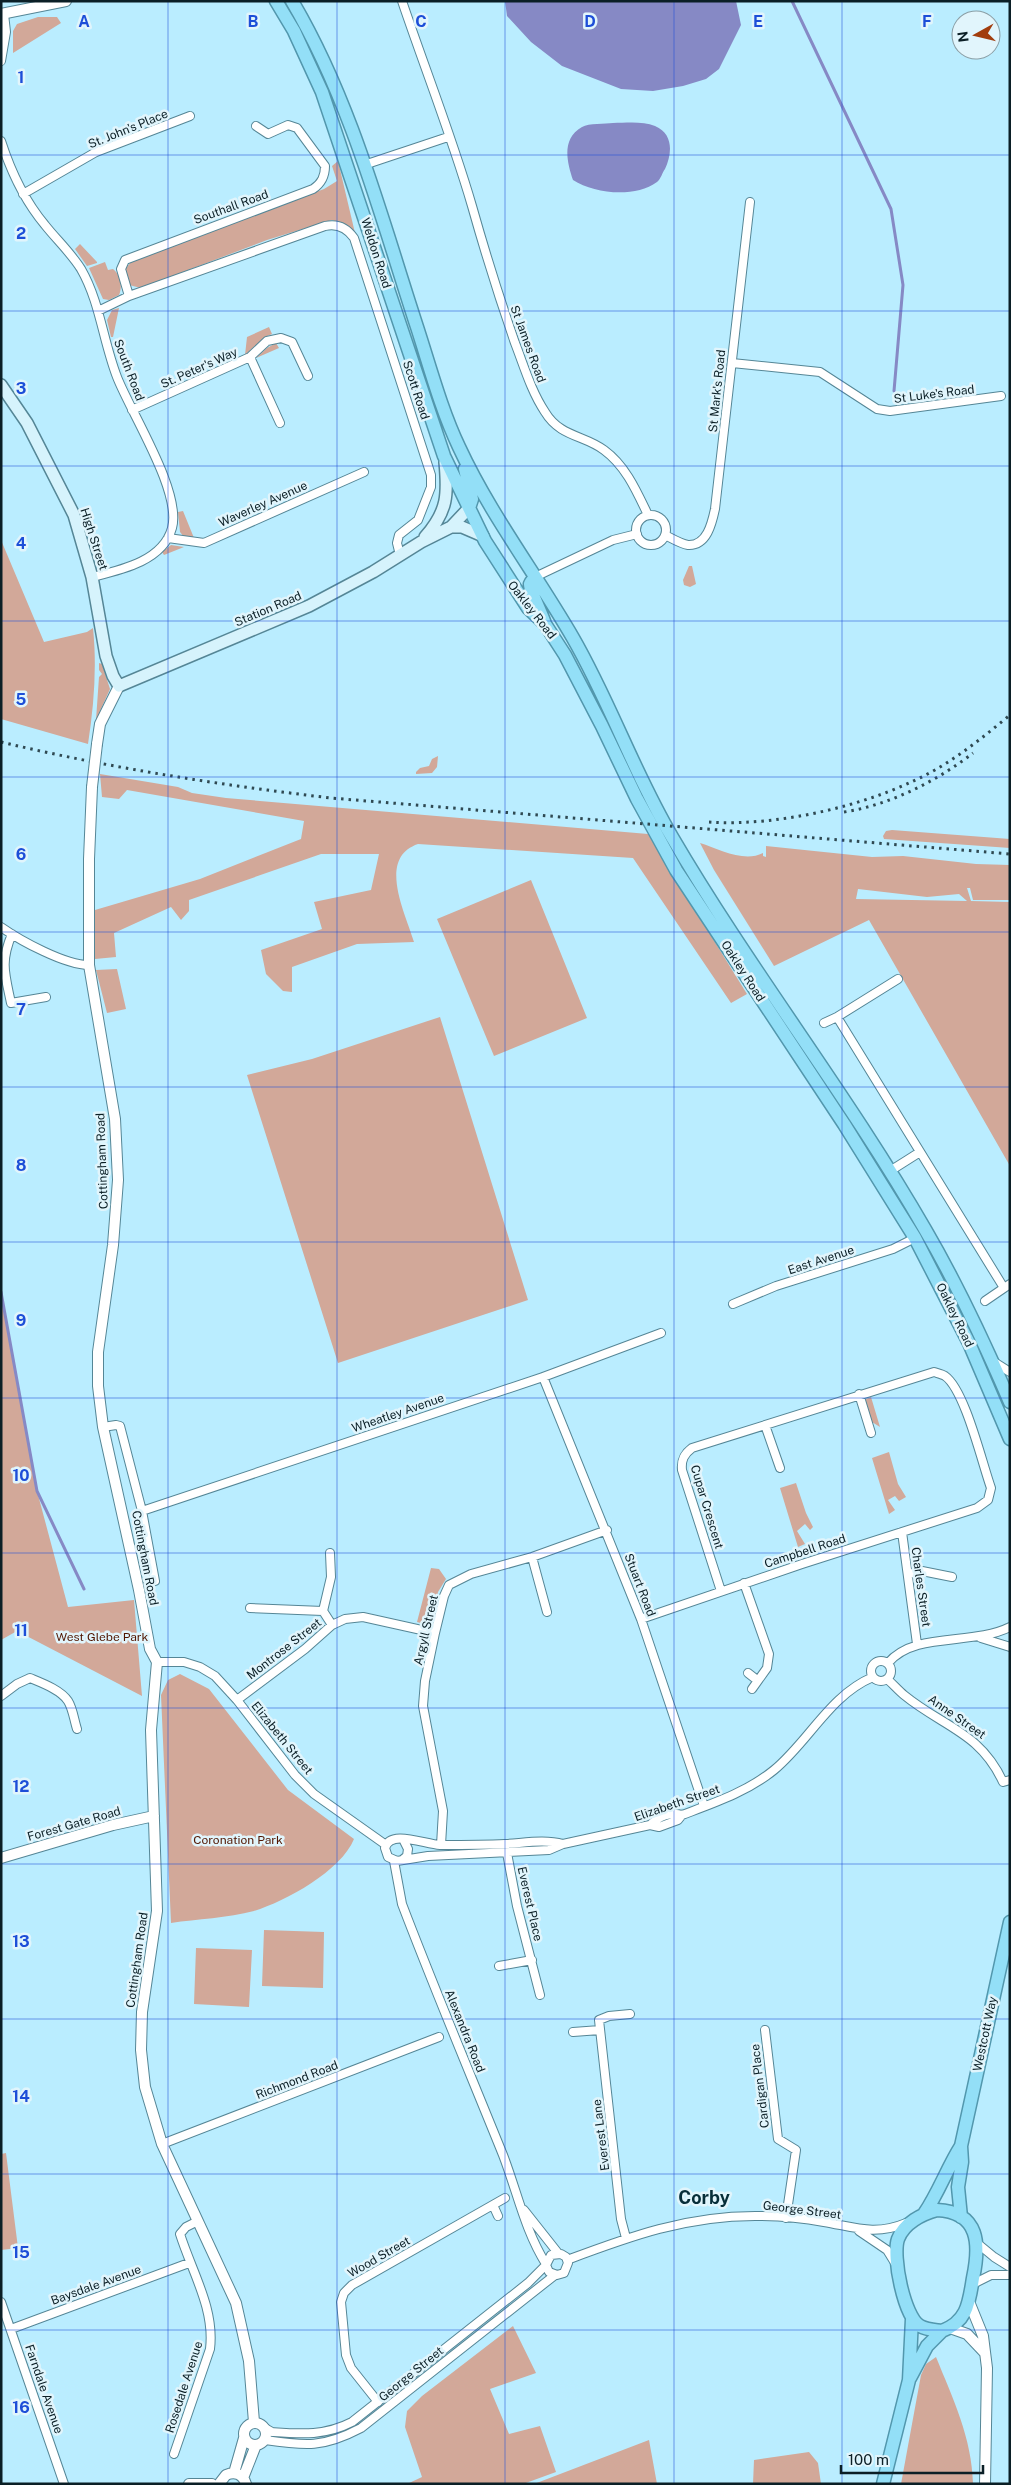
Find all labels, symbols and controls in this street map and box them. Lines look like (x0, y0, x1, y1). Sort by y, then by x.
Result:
north arrow (951, 10, 1001, 60)
text: A (78, 12, 90, 31)
text: B (248, 12, 259, 31)
text: C (415, 12, 427, 31)
text: D (584, 12, 596, 31)
text: E (753, 12, 763, 31)
text: F (922, 12, 932, 31)
text: N (954, 30, 972, 43)
text: 1 (18, 68, 24, 87)
street label: St. John's Place (86, 107, 170, 151)
street label: Southall Road (192, 187, 270, 227)
street label: Weldon Road (358, 216, 394, 290)
text: 2 (16, 224, 26, 243)
street label: St James Road (508, 303, 548, 385)
street label: South Road (111, 337, 147, 403)
street label: St. Peter's Way (158, 345, 240, 391)
street label: St Mark's Road (706, 349, 728, 433)
street label: Scott Road (400, 359, 432, 421)
text: 3 (16, 379, 26, 398)
street label: St Luke's Road (893, 382, 975, 406)
street label: Waverley Avenue (217, 478, 310, 530)
street label: High Street (77, 506, 111, 572)
text: 4 (16, 534, 27, 553)
street label: Oakley Road (505, 578, 559, 642)
street label: Station Road (232, 589, 304, 629)
text: 5 (16, 690, 27, 709)
text: 6 (16, 845, 26, 864)
street label: Oakley Road (718, 938, 768, 1004)
text: 7 (16, 1000, 26, 1019)
street label: Cottingham Road (93, 1113, 111, 1209)
text: 8 (16, 1156, 27, 1175)
street label: East Avenue (786, 1243, 856, 1277)
street label: Oakley Road (933, 1281, 977, 1349)
text: 9 (16, 1311, 26, 1330)
street label: Wheatley Avenue (350, 1391, 446, 1435)
street label: Cupar Crescent (688, 1463, 726, 1551)
text: 10 (12, 1466, 30, 1485)
street label: Cottingham Road (129, 1509, 161, 1607)
street label: Campbell Road (763, 1531, 847, 1571)
street label: Charles Street (908, 1546, 934, 1628)
street label: Stuart Road (622, 1551, 658, 1619)
street label: Argyll Street (411, 1593, 441, 1667)
street label: Montrose Street (244, 1615, 324, 1682)
text: 11 (14, 1621, 28, 1640)
park label: West Glebe Park (56, 1630, 149, 1644)
street label: Anne Street (926, 1692, 989, 1742)
street label: Elizabeth Street (248, 1699, 316, 1777)
text: 12 (12, 1777, 30, 1796)
street label: Elizabeth Street (632, 1782, 722, 1824)
street label: Forest Gate Road (26, 1804, 122, 1844)
park label: Coronation Park (193, 1833, 283, 1847)
street label: Everest Place (515, 1865, 545, 1943)
street label: Cottingham Road (123, 1911, 151, 2009)
text: 13 (12, 1932, 30, 1951)
street label: Alexandra Road (442, 1988, 488, 2074)
street label: Westcott Way (970, 1995, 1000, 2073)
street label: Cardigan Place (748, 2043, 772, 2129)
street label: Richmond Road (254, 2058, 340, 2102)
text: 14 (12, 2087, 30, 2106)
street label: Everest Lane (590, 2098, 612, 2172)
district label: Corby (678, 2187, 730, 2208)
street label: George Street (762, 2198, 842, 2222)
street label: Wood Street (345, 2233, 413, 2280)
text: 15 (12, 2243, 30, 2262)
street label: Baysdale Avenue (49, 2262, 143, 2308)
street label: Rosedale Avenue (163, 2339, 205, 2435)
street label: Farndale Avenue (22, 2343, 66, 2436)
street label: George Street (376, 2344, 446, 2404)
text: 16 (12, 2398, 30, 2417)
scale bar (841, 2442, 984, 2474)
text: 100 m (848, 2451, 889, 2468)

